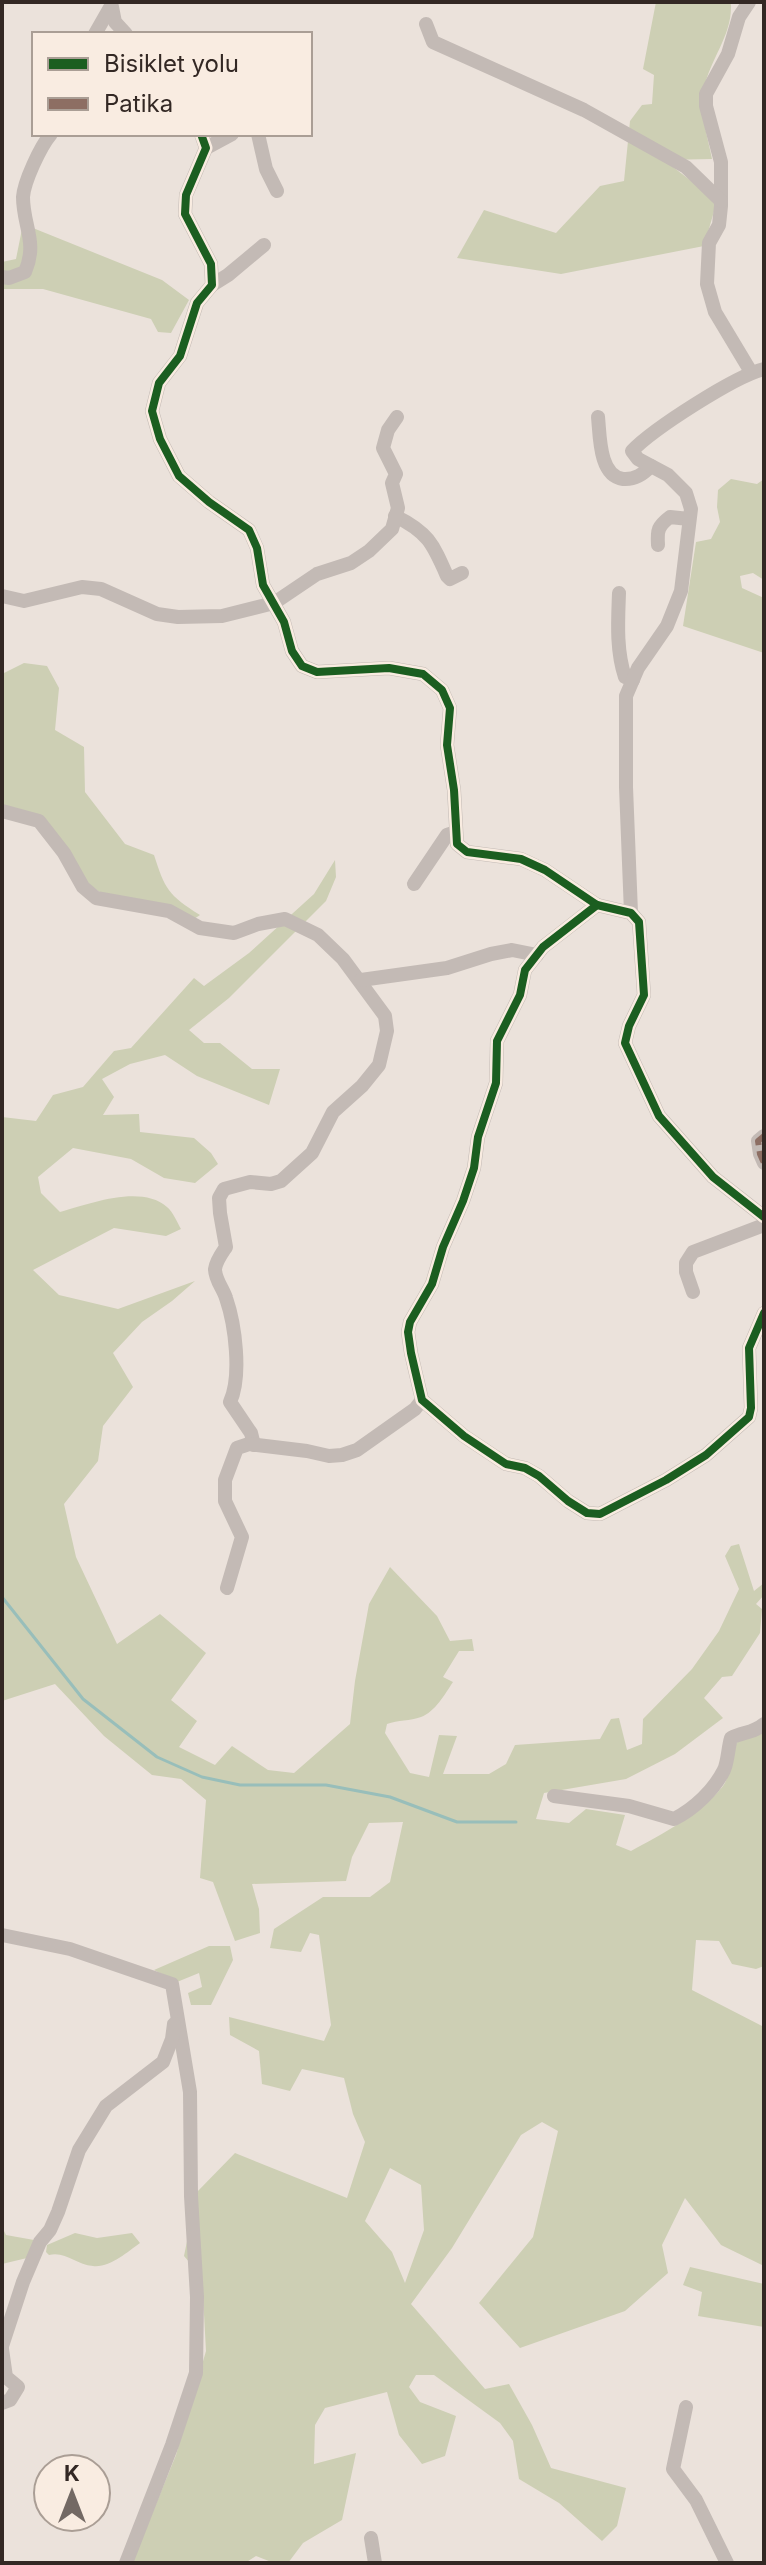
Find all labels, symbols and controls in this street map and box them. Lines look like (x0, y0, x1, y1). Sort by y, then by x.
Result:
legend (32, 32, 312, 136)
text: Bisiklet yolu (104, 49, 239, 78)
text: Patika (104, 89, 173, 118)
north arrow (32, 2453, 112, 2533)
text: K (64, 2460, 80, 2486)

